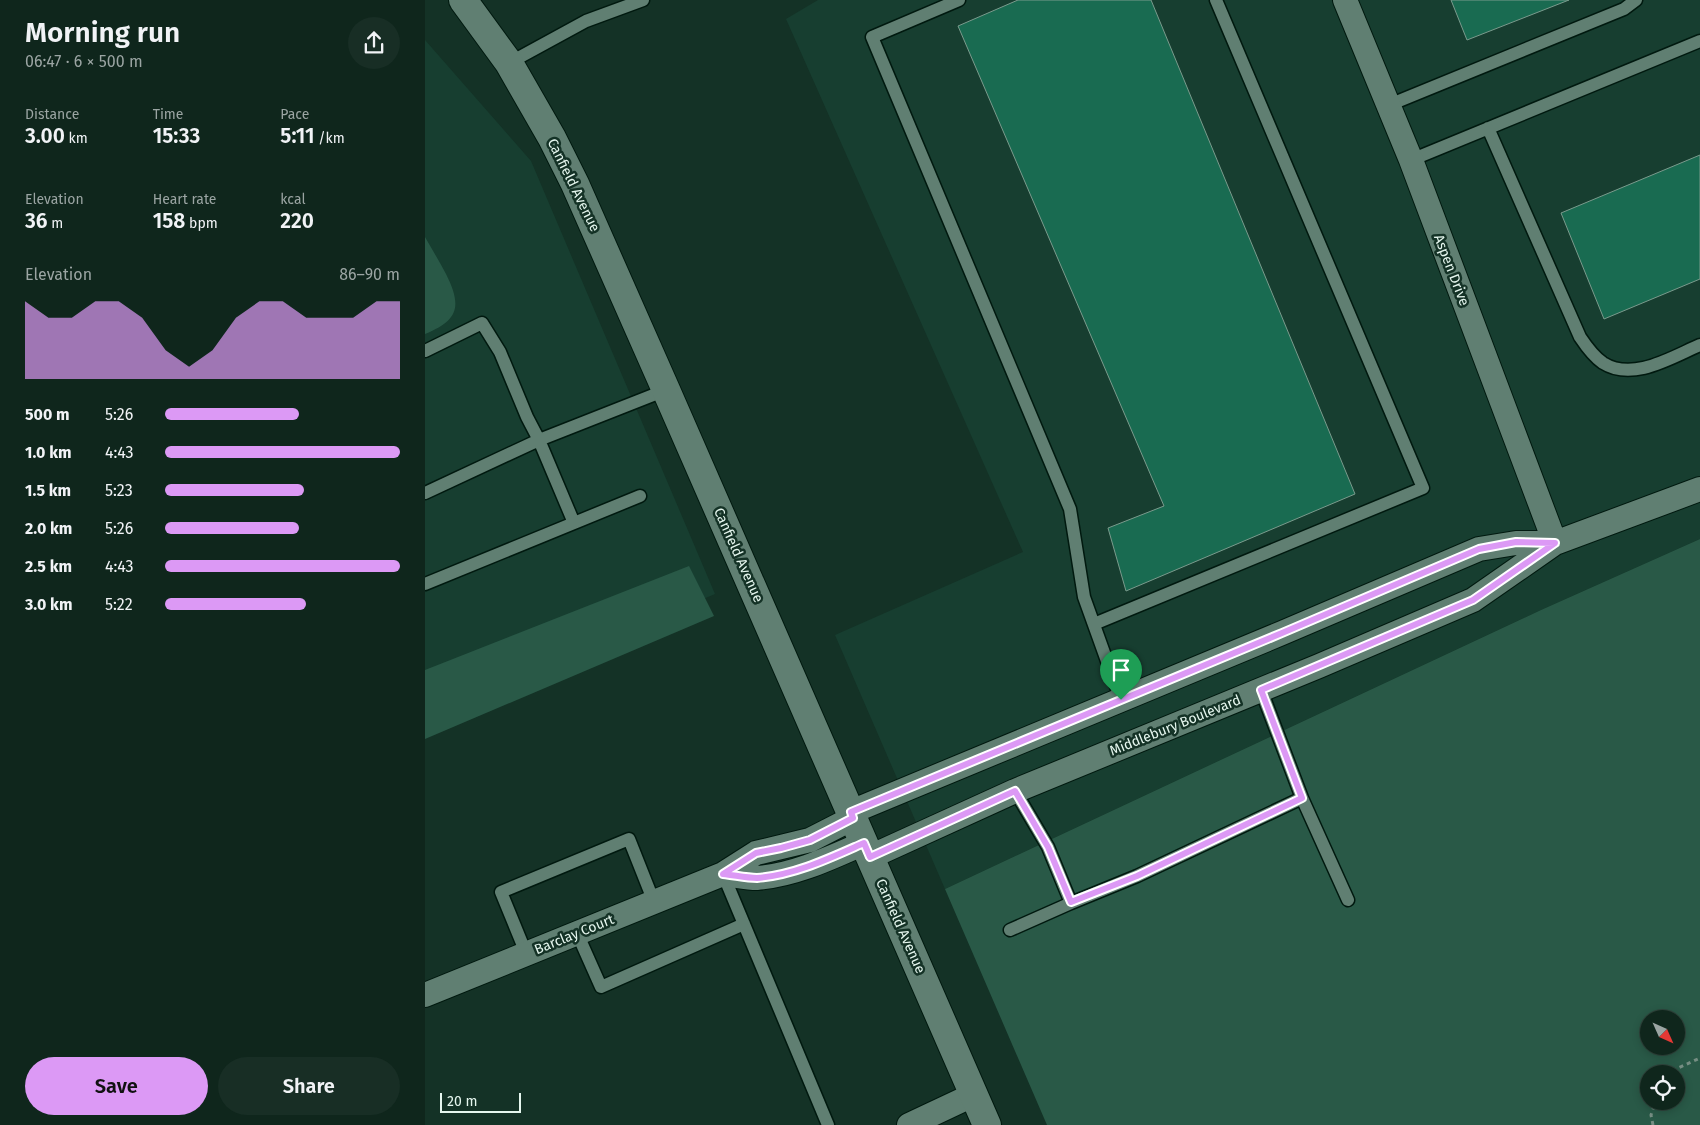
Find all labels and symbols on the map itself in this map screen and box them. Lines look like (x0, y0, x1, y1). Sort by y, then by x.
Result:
street label: Canfield Avenue (544, 136, 603, 235)
street label: Aspen Drive (1430, 232, 1473, 308)
street label: Canfield Avenue (710, 505, 767, 605)
pin (1100, 649, 1142, 700)
street label: Middlebury Boulevard (1107, 691, 1243, 760)
street label: Canfield Avenue (872, 876, 929, 976)
street label: Barclay Court (532, 910, 617, 958)
north arrow (1640, 1010, 1685, 1055)
scale bar (440, 1090, 521, 1113)

